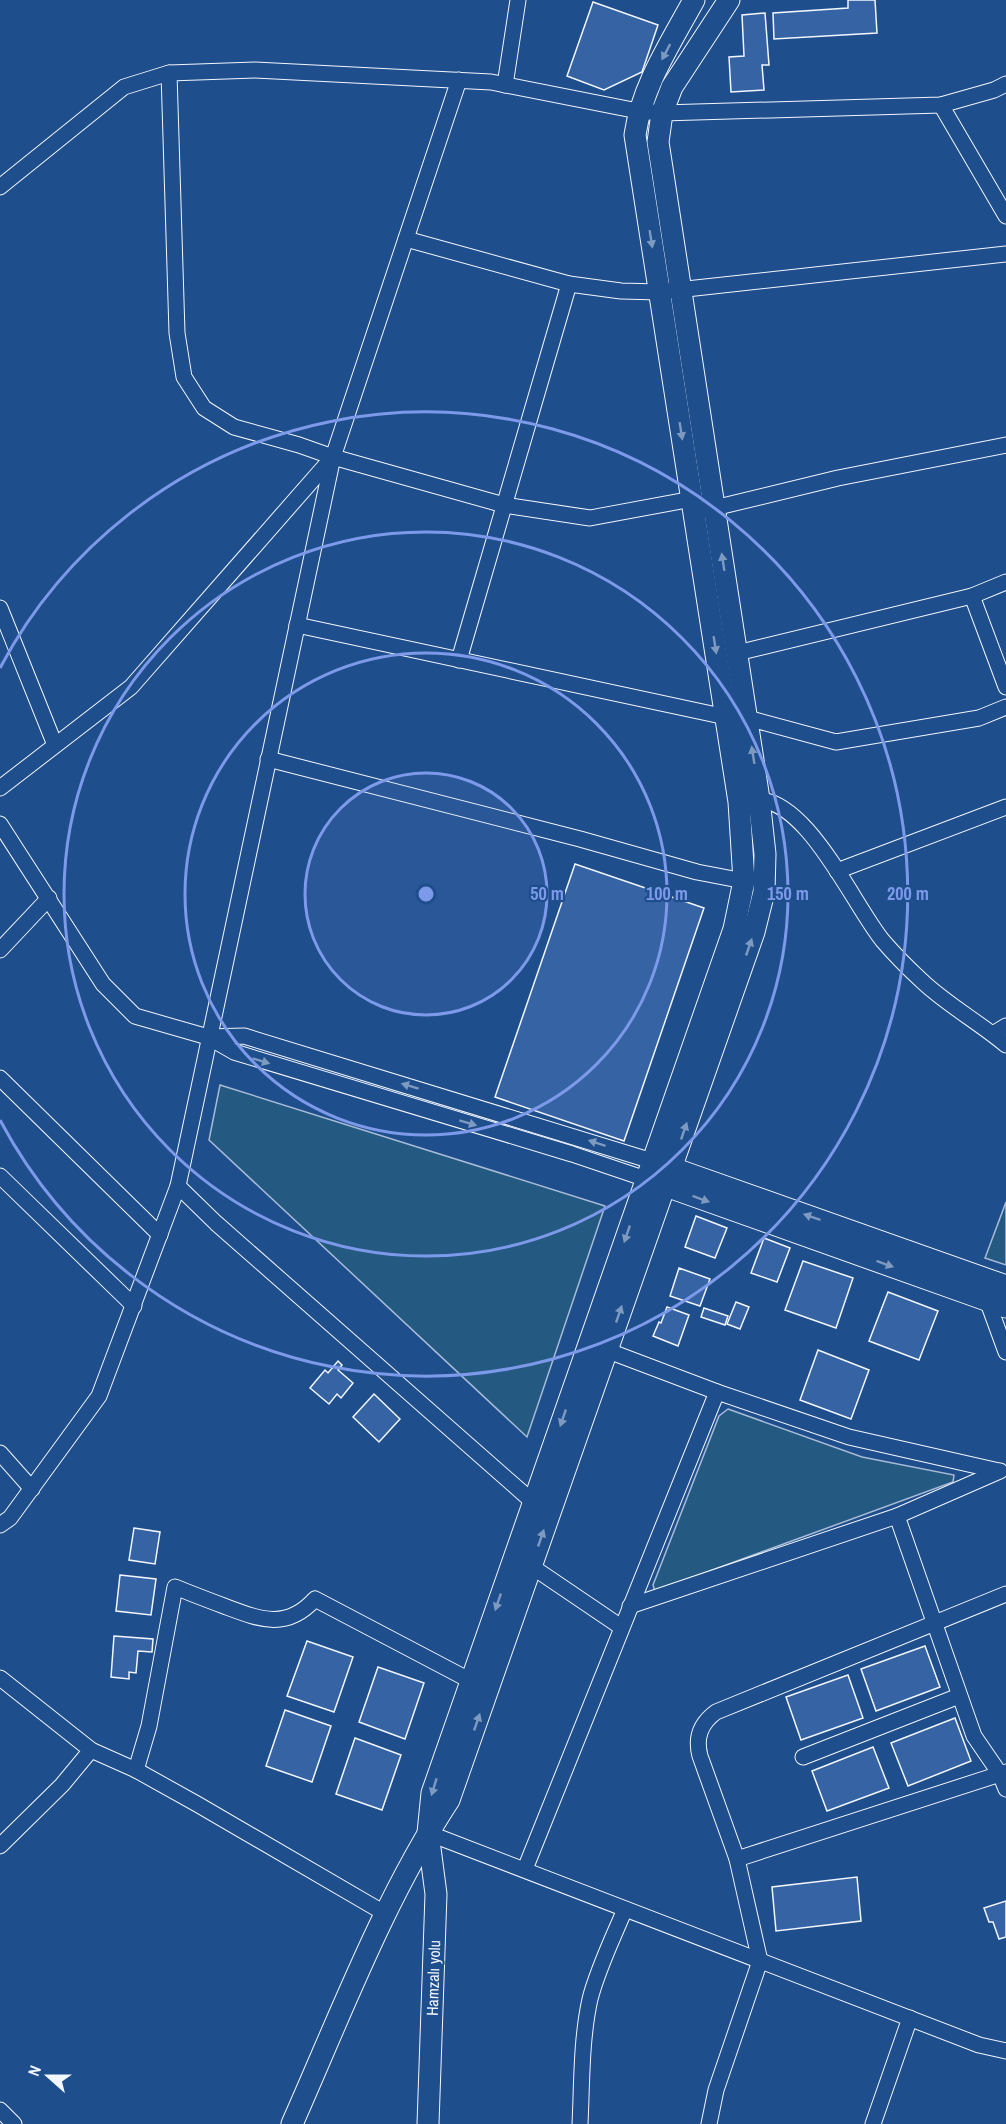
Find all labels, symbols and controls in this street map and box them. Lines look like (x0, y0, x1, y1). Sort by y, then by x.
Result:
one-way arrow (661, 43, 671, 60)
one-way arrow (647, 229, 656, 248)
one-way arrow (677, 422, 686, 441)
one-way arrow (718, 552, 727, 571)
one-way arrow (710, 635, 719, 654)
one-way arrow (748, 745, 757, 764)
text: 50 m (530, 881, 564, 906)
text: 100 m (646, 881, 688, 906)
text: 150 m (767, 881, 809, 906)
text: 200 m (887, 881, 929, 906)
centre of rings (416, 884, 436, 904)
one-way arrow (745, 938, 755, 956)
one-way arrow (252, 1057, 270, 1066)
one-way arrow (401, 1081, 419, 1090)
one-way arrow (459, 1119, 477, 1128)
one-way arrow (680, 1121, 690, 1139)
one-way arrow (588, 1138, 606, 1148)
one-way arrow (692, 1194, 710, 1204)
one-way arrow (803, 1212, 821, 1222)
one-way arrow (621, 1225, 631, 1243)
one-way arrow (876, 1260, 894, 1270)
one-way arrow (615, 1305, 625, 1323)
one-way arrow (557, 1409, 567, 1427)
one-way arrow (537, 1529, 546, 1547)
one-way arrow (493, 1594, 503, 1612)
one-way arrow (472, 1713, 482, 1731)
one-way arrow (429, 1778, 438, 1796)
street label: Hamzalı yolu (421, 1940, 445, 2016)
north arrow (18, 2046, 78, 2106)
text: N (22, 2062, 46, 2079)

